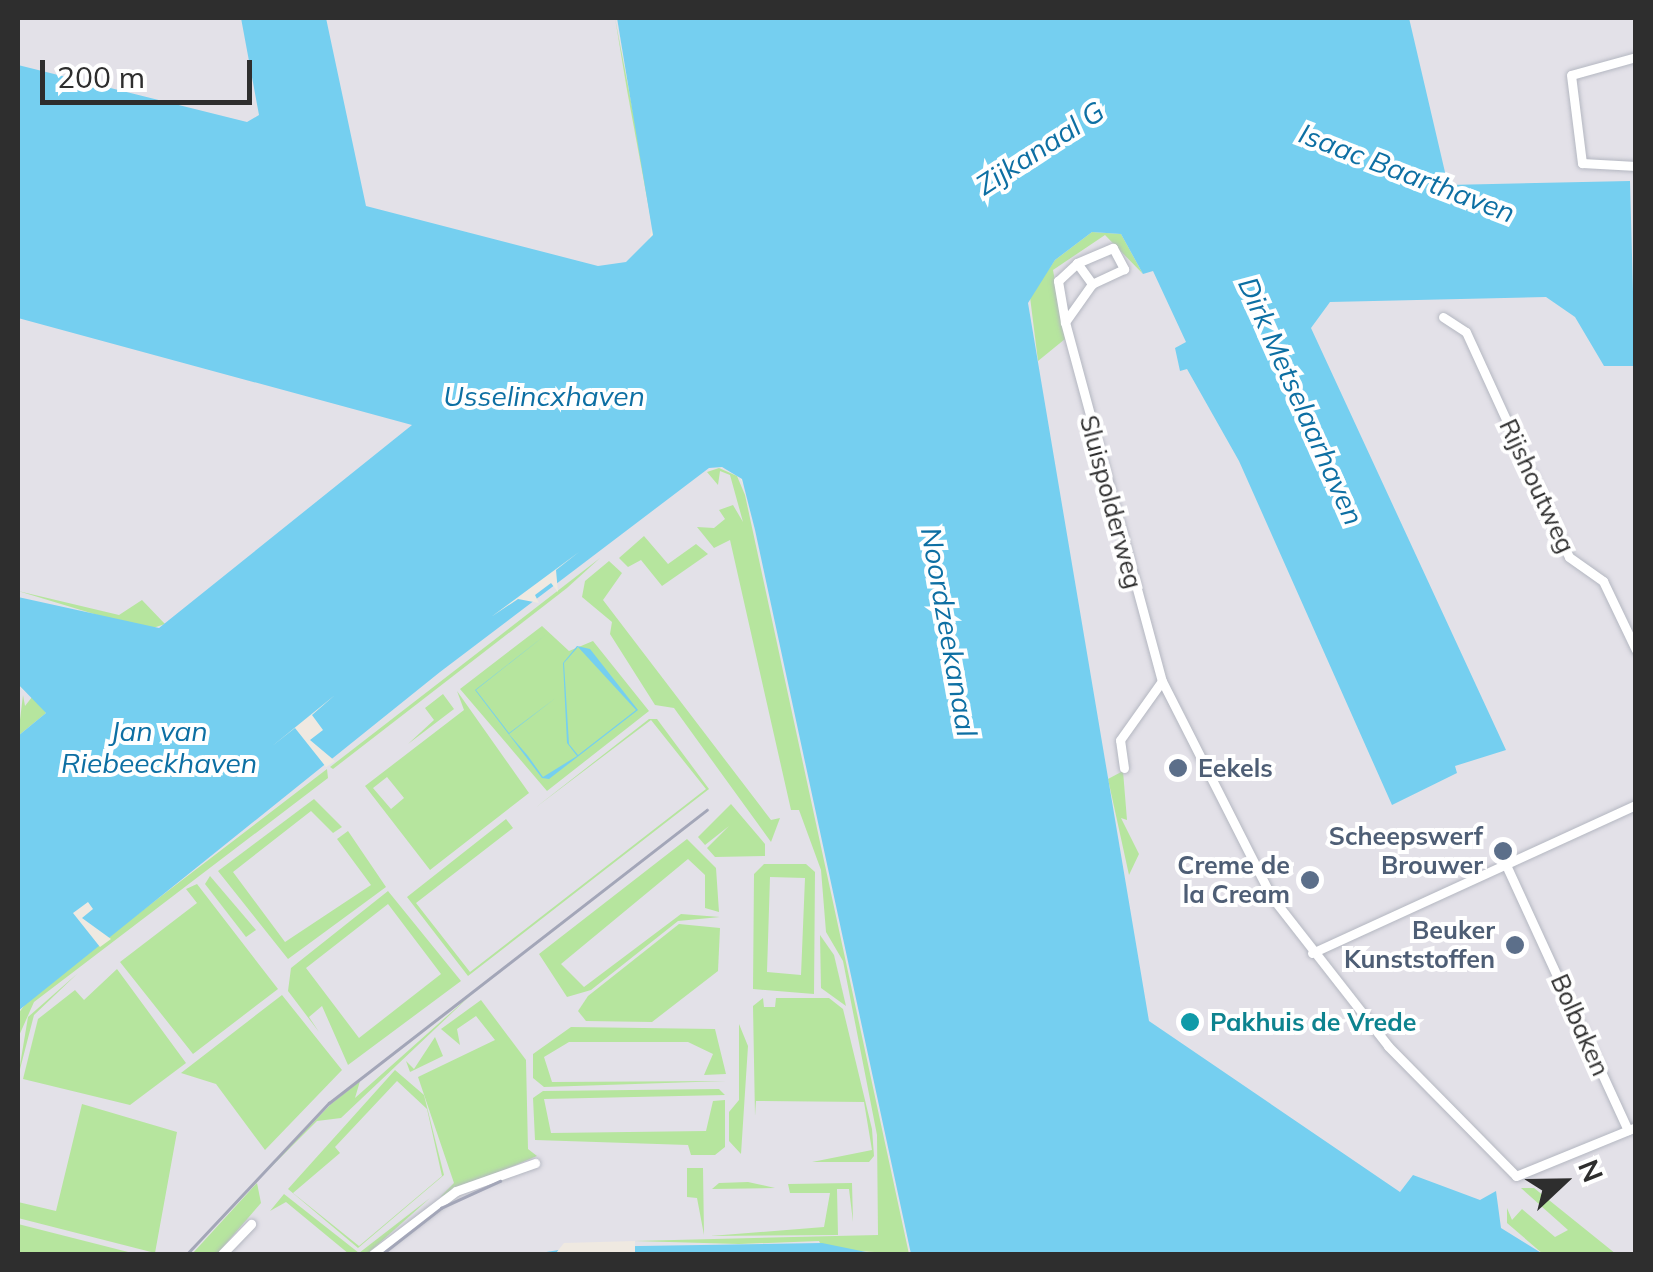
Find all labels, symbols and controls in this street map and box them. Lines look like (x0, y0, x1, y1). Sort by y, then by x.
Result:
scale bar (45, 40, 258, 102)
text: 200 m (57, 58, 145, 96)
water label: Zijkanaal G (970, 94, 1110, 202)
water label: Isaac Baarthaven (1294, 116, 1520, 230)
water label: Dirk Metselaarhaven (1231, 272, 1371, 530)
water label: Usselincxhaven (443, 379, 645, 413)
street label: Sluispolderweg (1073, 412, 1149, 592)
street label: Rijshoutweg (1493, 414, 1581, 558)
water label: Noordzeekanaal (914, 525, 984, 739)
water label: Jan van Riebeeckhaven (61, 714, 257, 780)
place label: Eekels (1198, 753, 1273, 783)
marker: Eekels (1167, 757, 1189, 779)
place label: Scheepswerf Brouwer (1329, 822, 1483, 881)
marker: Scheepswerf Brouwer (1492, 840, 1514, 862)
place label: Creme de la Cream (1177, 851, 1290, 910)
marker: Creme de la Cream (1299, 869, 1321, 891)
place label: Beuker Kunststoffen (1344, 916, 1495, 975)
marker: Beuker Kunststoffen (1504, 934, 1526, 956)
street label: Bolbaken (1544, 970, 1616, 1080)
place label: Pakhuis de Vrede (1210, 1007, 1416, 1037)
marker: Pakhuis de Vrede (1179, 1011, 1201, 1033)
north arrow (1513, 1132, 1613, 1232)
text: N (1571, 1154, 1611, 1187)

